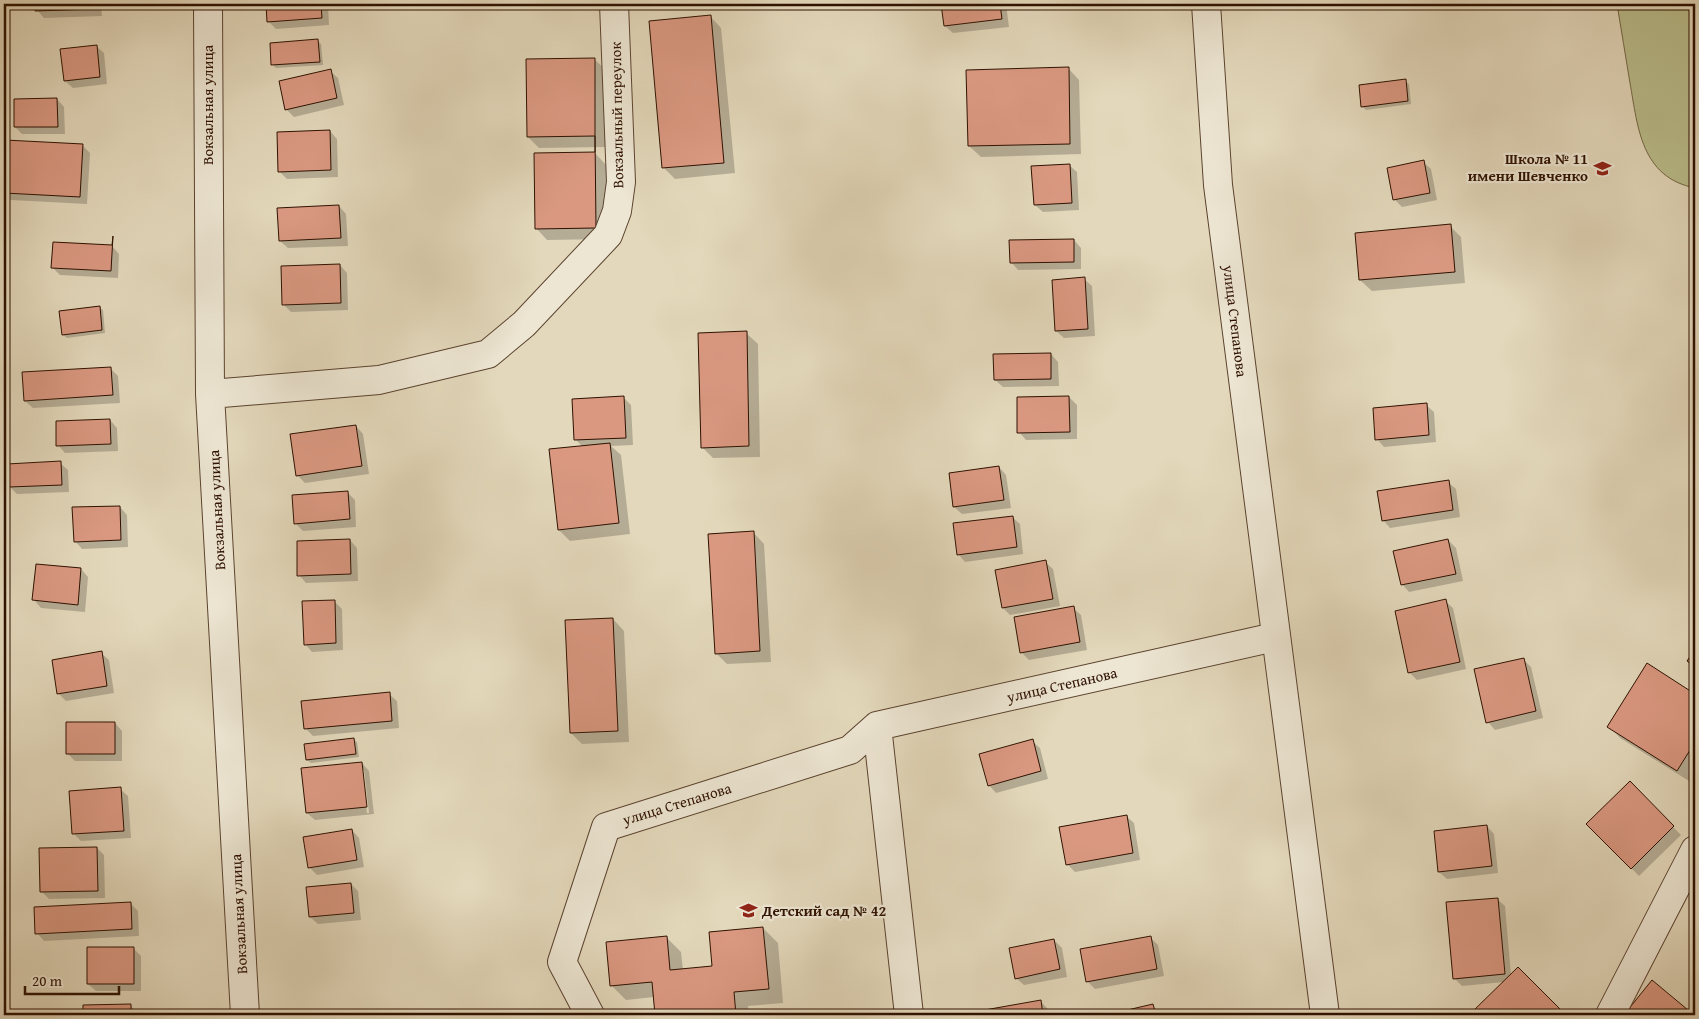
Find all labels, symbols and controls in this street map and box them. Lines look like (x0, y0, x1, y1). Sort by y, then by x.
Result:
street label: Вокзальный переулок (605, 41, 628, 188)
street label: Вокзальная улица (197, 44, 218, 165)
place label: Школа № 11 имени Шевченко (1468, 148, 1588, 186)
school or university icon: Школа № 11 имени Шевченко (1592, 158, 1612, 178)
street label: улица Степанова (1218, 263, 1253, 379)
street label: Вокзальная улица (203, 449, 230, 571)
street label: улица Степанова (1004, 661, 1120, 708)
street label: улица Степанова (619, 777, 735, 830)
street label: Вокзальная улица (225, 853, 252, 975)
place label: Детский сад № 42 (761, 900, 886, 921)
school or university icon: Детский сад № 42 (738, 901, 758, 921)
scale bar (25, 964, 119, 996)
text: 20 m (32, 970, 63, 991)

